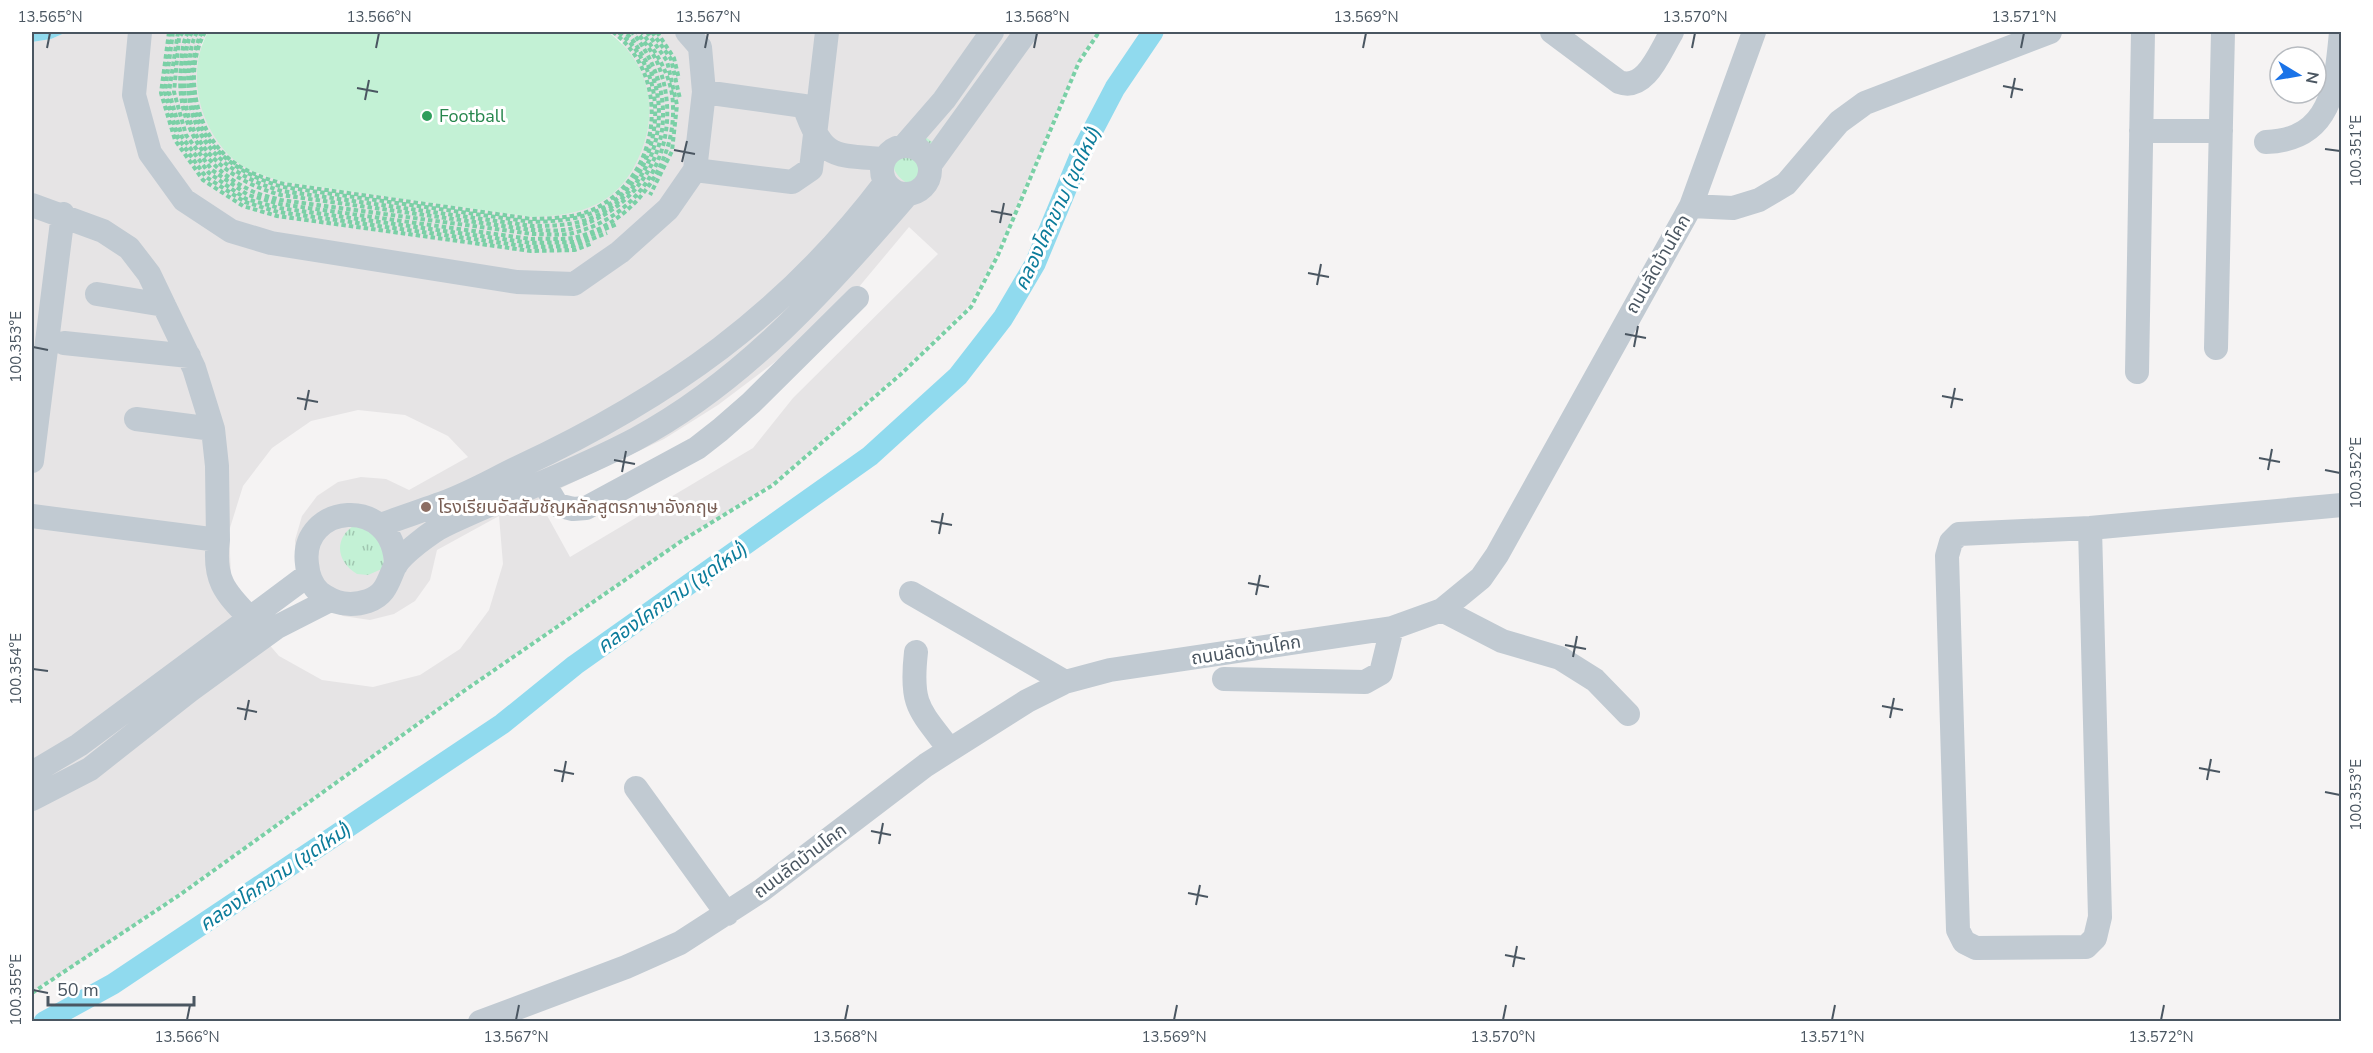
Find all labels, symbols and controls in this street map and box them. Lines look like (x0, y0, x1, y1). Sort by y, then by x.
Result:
text: 13.565°N (17, 7, 83, 27)
text: 13.566°N (346, 7, 412, 27)
text: 13.567°N (675, 7, 741, 27)
text: 13.568°N (1004, 7, 1070, 27)
text: 13.569°N (1333, 7, 1399, 27)
text: 13.570°N (1662, 7, 1728, 27)
text: 13.571°N (1991, 7, 2057, 27)
north arrow (2268, 45, 2328, 105)
text: N (2300, 70, 2324, 86)
place label: Football (439, 104, 506, 128)
marker: Football (420, 109, 434, 123)
text: 100.351°E (2346, 115, 2366, 187)
water label: คลองโคกขาม (ขุดใหม่) (1008, 122, 1107, 295)
street label: ถนนลัดบ้านโคก (1620, 210, 1696, 318)
text: 100.353°E (6, 311, 26, 383)
text: 100.352°E (2346, 437, 2366, 509)
place label: โรงเรียนอัสสัมชัญหลักสูตรภาษาอังกฤษ (438, 495, 718, 519)
marker: โรงเรียนอัสสัมชัญหลักสูตรภาษาอังกฤษ (419, 500, 433, 514)
water label: คลองโคกขาม (ขุดใหม่) (591, 535, 753, 660)
street label: ถนนลัดบ้านโคก (1189, 629, 1303, 671)
text: 100.354°E (6, 633, 26, 705)
text: 100.353°E (2346, 759, 2366, 831)
water label: คลองโคกขาม (ขุดใหม่) (194, 815, 357, 937)
street label: ถนนลัดบ้านโคก (749, 818, 851, 904)
text: 100.355°E (6, 954, 26, 1026)
scale bar (48, 969, 194, 1007)
text: 50 m (57, 978, 99, 1002)
text: 13.566°N (154, 1027, 220, 1047)
text: 13.567°N (483, 1027, 549, 1047)
text: 13.568°N (812, 1027, 878, 1047)
text: 13.569°N (1141, 1027, 1207, 1047)
text: 13.570°N (1470, 1027, 1536, 1047)
text: 13.571°N (1799, 1027, 1865, 1047)
text: 13.572°N (2128, 1027, 2194, 1047)

